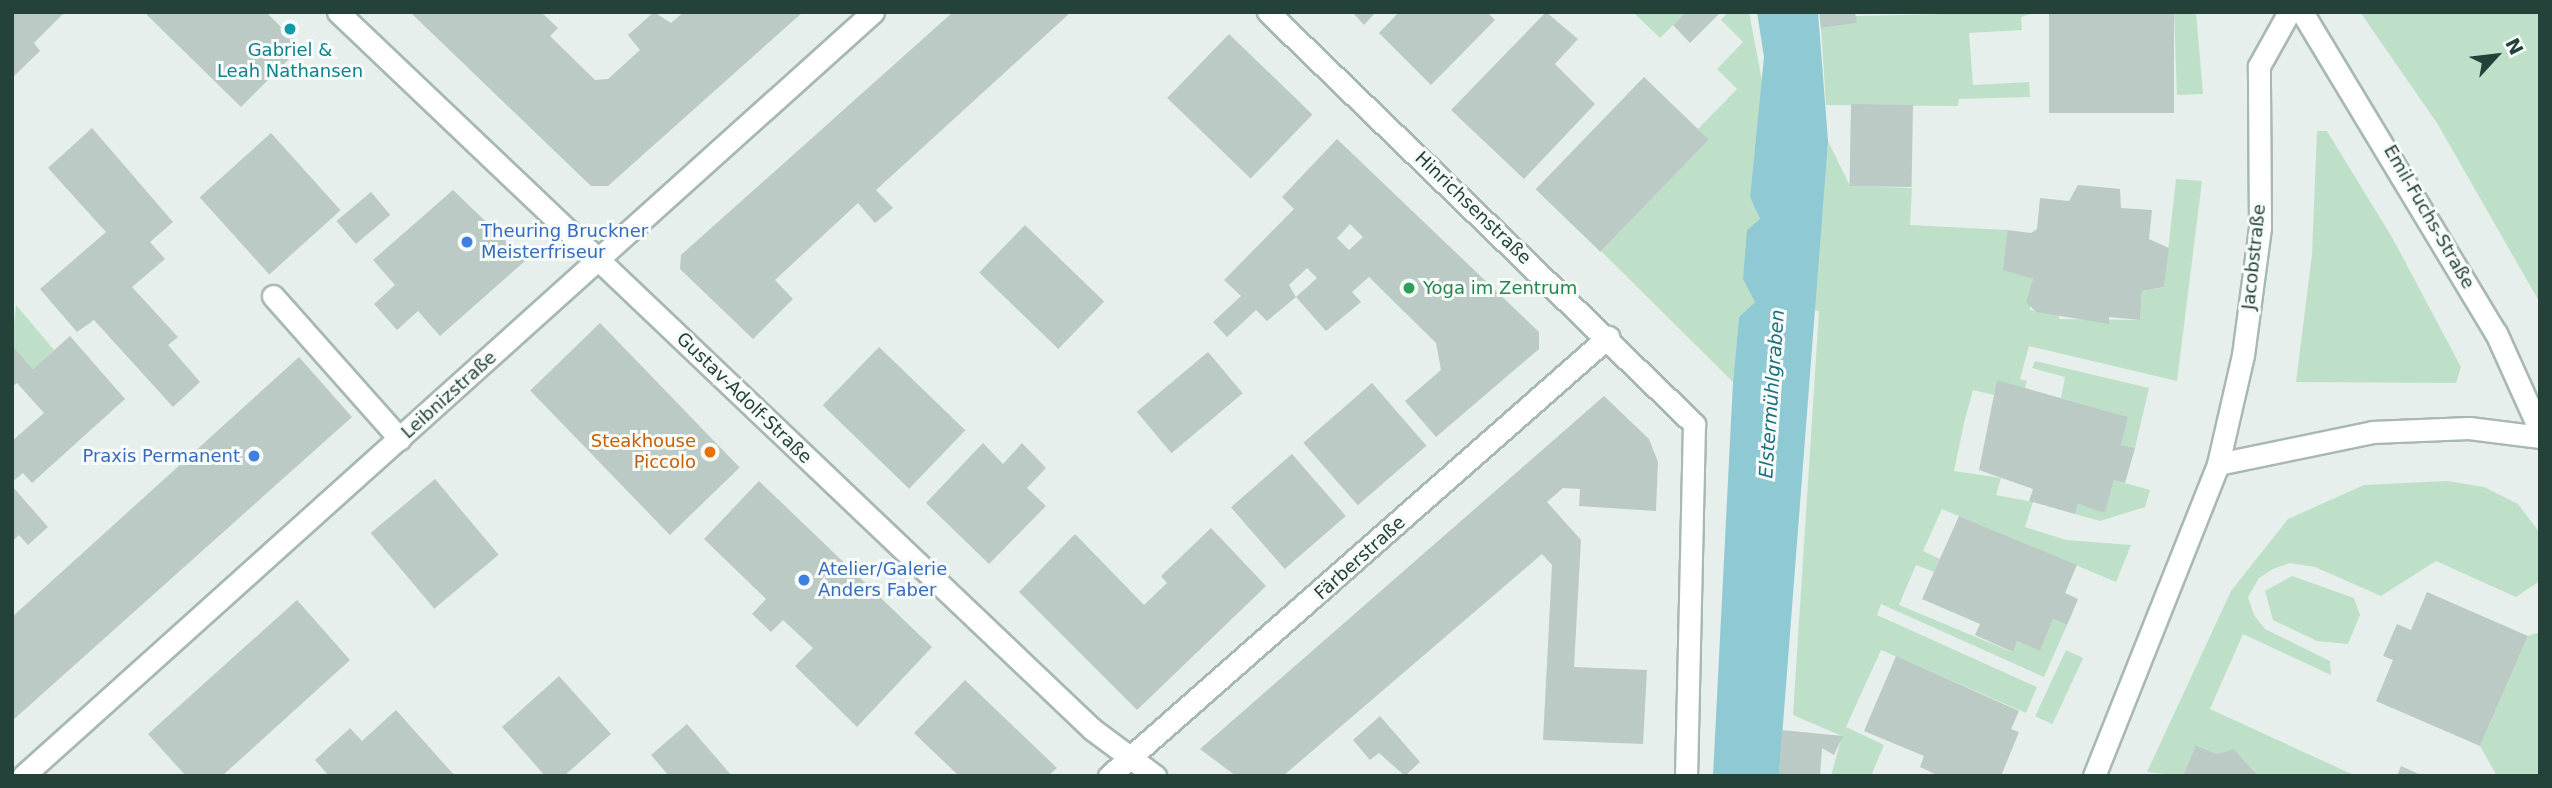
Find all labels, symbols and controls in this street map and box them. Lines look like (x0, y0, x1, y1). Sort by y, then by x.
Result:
marker: Gabriel & Leah Nathansen (282, 21, 298, 37)
north arrow (2461, 21, 2531, 91)
text: N (2501, 34, 2528, 59)
place label: Gabriel & Leah Nathansen (217, 40, 363, 82)
street label: Emil-Fuchs-Straße (2379, 141, 2479, 293)
street label: Hinrichsenstraße (1411, 147, 1535, 269)
street label: Jacobstraße (2238, 203, 2270, 311)
place label: Theuring Bruckner Meisterfriseur (481, 221, 648, 264)
marker: Theuring Bruckner Meisterfriseur (459, 234, 475, 250)
place label: Yoga im Zentrum (1423, 277, 1577, 299)
marker: Yoga im Zentrum (1401, 280, 1417, 296)
water label: Elstermühlgraben (1755, 309, 1789, 479)
street label: Gustav-Adolf-Straße (672, 328, 816, 468)
street label: Leibnizstraße (397, 347, 501, 443)
place label: Steakhouse Piccolo (591, 431, 696, 474)
marker: Steakhouse Piccolo (702, 444, 718, 460)
place label: Praxis Permanent (82, 445, 240, 467)
marker: Praxis Permanent (246, 448, 262, 464)
street label: Färberstraße (1310, 512, 1410, 604)
place label: Atelier/Galerie Anders Faber (818, 559, 947, 602)
marker: Atelier/Galerie Anders Faber (796, 572, 812, 588)

